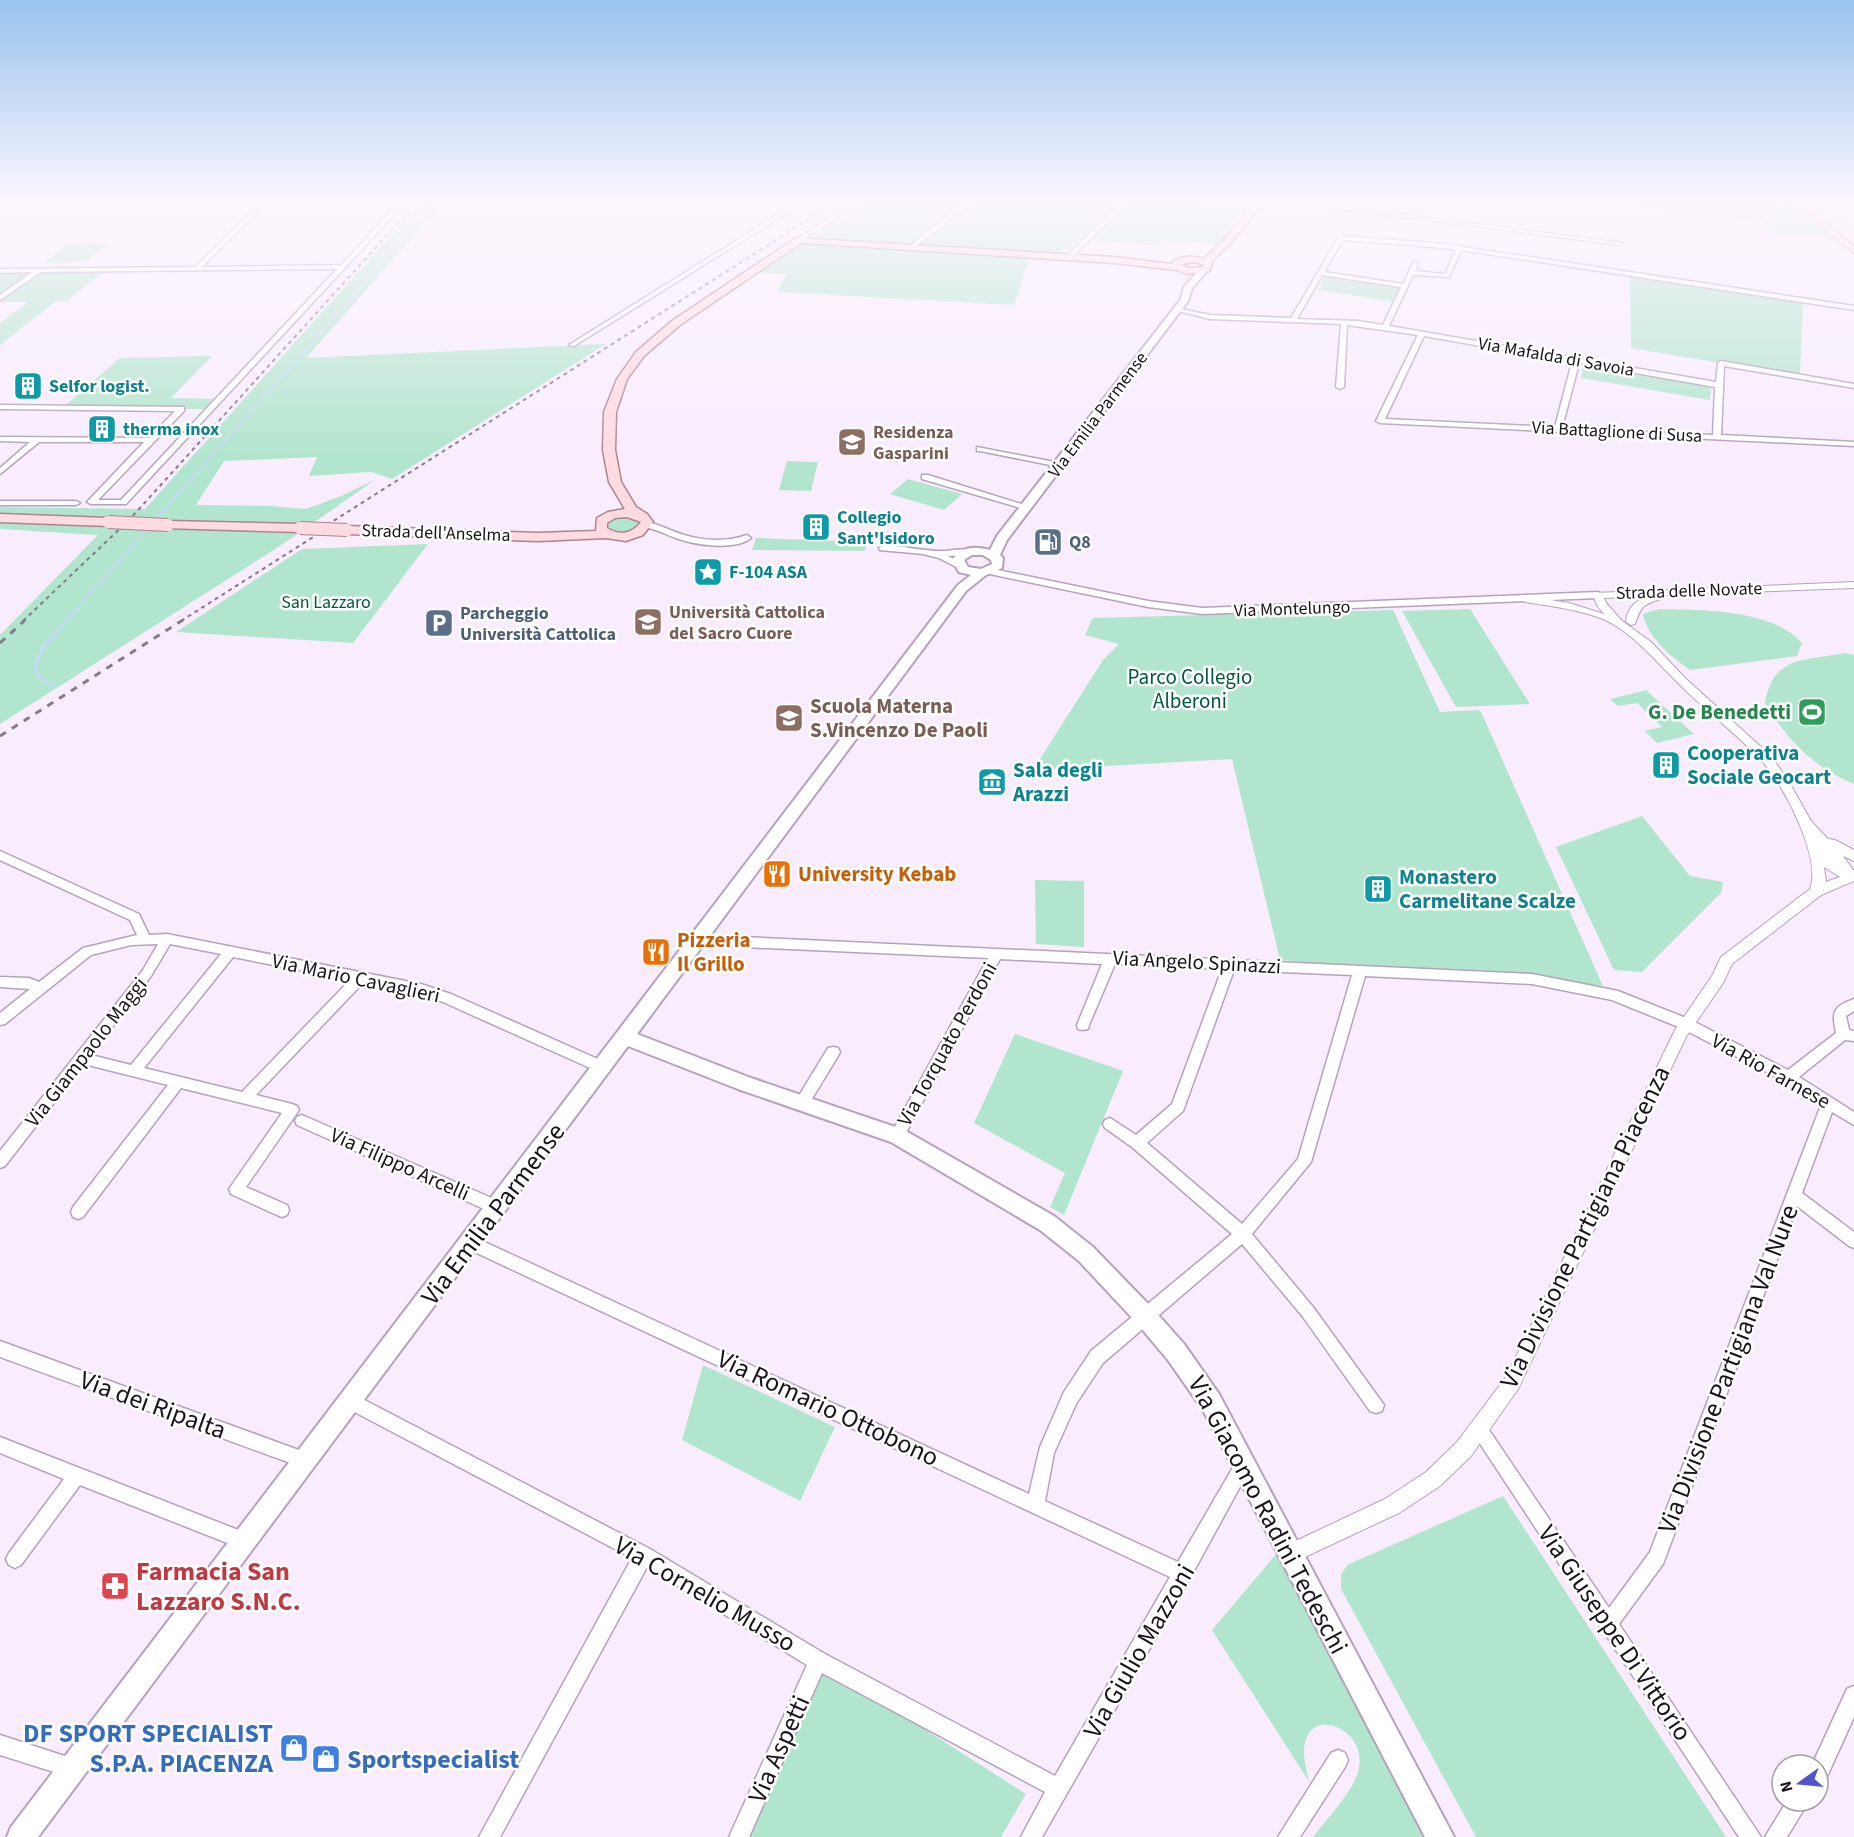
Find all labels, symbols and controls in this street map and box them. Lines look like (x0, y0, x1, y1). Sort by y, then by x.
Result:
street label: Via Mafalda di Savoia (1476, 331, 1636, 383)
street label: Via Emilia Parmense (1042, 347, 1154, 483)
building icon: Selfor logist. (12, 370, 44, 402)
place label: Selfor logist. (49, 374, 150, 399)
building icon: therma inox (86, 413, 118, 445)
street label: Via Battaglione di Susa (1531, 415, 1703, 449)
place label: therma inox (123, 417, 219, 442)
place label: Residenza Gasparini (873, 420, 954, 466)
school or university icon: Residenza Gasparini (836, 426, 868, 458)
place label: Collegio Sant'Isidoro (837, 505, 935, 551)
building icon: Collegio Sant'Isidoro (800, 511, 832, 543)
street label: Strada dell'Anselma (361, 518, 511, 548)
fuel station icon: Q8 (1032, 526, 1064, 558)
place label: Q8 (1069, 530, 1091, 555)
place icon: F-104 ASA (692, 556, 724, 588)
place label: F-104 ASA (729, 560, 808, 585)
street label: Strada delle Novate (1615, 576, 1763, 606)
park label: San Lazzaro (281, 590, 371, 615)
street label: Via Montelungo (1233, 594, 1351, 624)
place label: Università Cattolica del Sacro Cuore (669, 600, 825, 646)
place label: Parcheggio Università Cattolica (460, 601, 616, 647)
school or university icon: Università Cattolica del Sacro Cuore (632, 606, 664, 638)
parking icon: Parcheggio Università Cattolica (423, 607, 455, 639)
park label: Parco Collegio Alberoni (1128, 662, 1252, 716)
place label: Scuola Materna S.Vincenzo De Paoli (810, 691, 988, 745)
sports icon: G. De Benedetti (1796, 696, 1828, 728)
place label: G. De Benedetti (1648, 697, 1791, 727)
school or university icon: Scuola Materna S.Vincenzo De Paoli (773, 702, 805, 734)
place label: Cooperativa Sociale Geocart (1687, 738, 1831, 792)
building icon: Cooperativa Sociale Geocart (1650, 749, 1682, 781)
place label: Sala degli Arazzi (1012, 755, 1103, 809)
museum icon: Sala degli Arazzi (976, 766, 1008, 798)
restaurant icon: University Kebab (761, 858, 793, 890)
place label: University Kebab (798, 859, 956, 889)
place label: Monastero Carmelitane Scalze (1399, 862, 1576, 916)
building icon: Monastero Carmelitane Scalze (1362, 873, 1394, 905)
place label: Pizzeria Il Grillo (677, 925, 751, 979)
restaurant icon: Pizzeria Il Grillo (640, 936, 672, 968)
street label: Via Angelo Spinazzi (1112, 943, 1282, 981)
street label: Via Mario Cavaglieri (269, 946, 443, 1010)
street label: Via Torquato Perdoni (889, 957, 1005, 1131)
street label: Via Giampaolo Maggi (18, 971, 154, 1133)
street label: Via Rio Farnese (1706, 1026, 1836, 1116)
street label: Via Divisione Partigiana Piacenza (1491, 1059, 1679, 1395)
street label: Via Emilia Parmense (412, 1115, 574, 1313)
street label: Via Filippo Arcelli (326, 1120, 474, 1208)
street label: Via Divisione Partigiana Val Nure (1648, 1199, 1808, 1539)
street label: Via Romario Ottobono (711, 1340, 945, 1476)
street label: Via dei Ripalta (75, 1361, 231, 1449)
street label: Via Giacomo Radini Tedeschi (1179, 1369, 1357, 1661)
street label: Via Giuseppe Di Vittorio (1529, 1518, 1701, 1748)
street label: Via Cornelio Musso (607, 1527, 803, 1661)
place label: Farmacia San Lazzaro S.N.C. (136, 1553, 300, 1620)
street label: Via Giulio Mazzoni (1074, 1557, 1204, 1745)
pharmacy icon: Farmacia San Lazzaro S.N.C. (99, 1570, 131, 1602)
street label: Via Aspetti (739, 1689, 819, 1809)
place label: DF SPORT SPECIALIST S.P.A. PIACENZA (23, 1715, 274, 1782)
shop icon: DF SPORT SPECIALIST S.P.A. PIACENZA (278, 1732, 310, 1764)
place label: Sportspecialist (347, 1741, 519, 1778)
shop icon: Sportspecialist (310, 1743, 342, 1775)
north arrow (1770, 1753, 1830, 1813)
text: N (1774, 1779, 1798, 1795)

